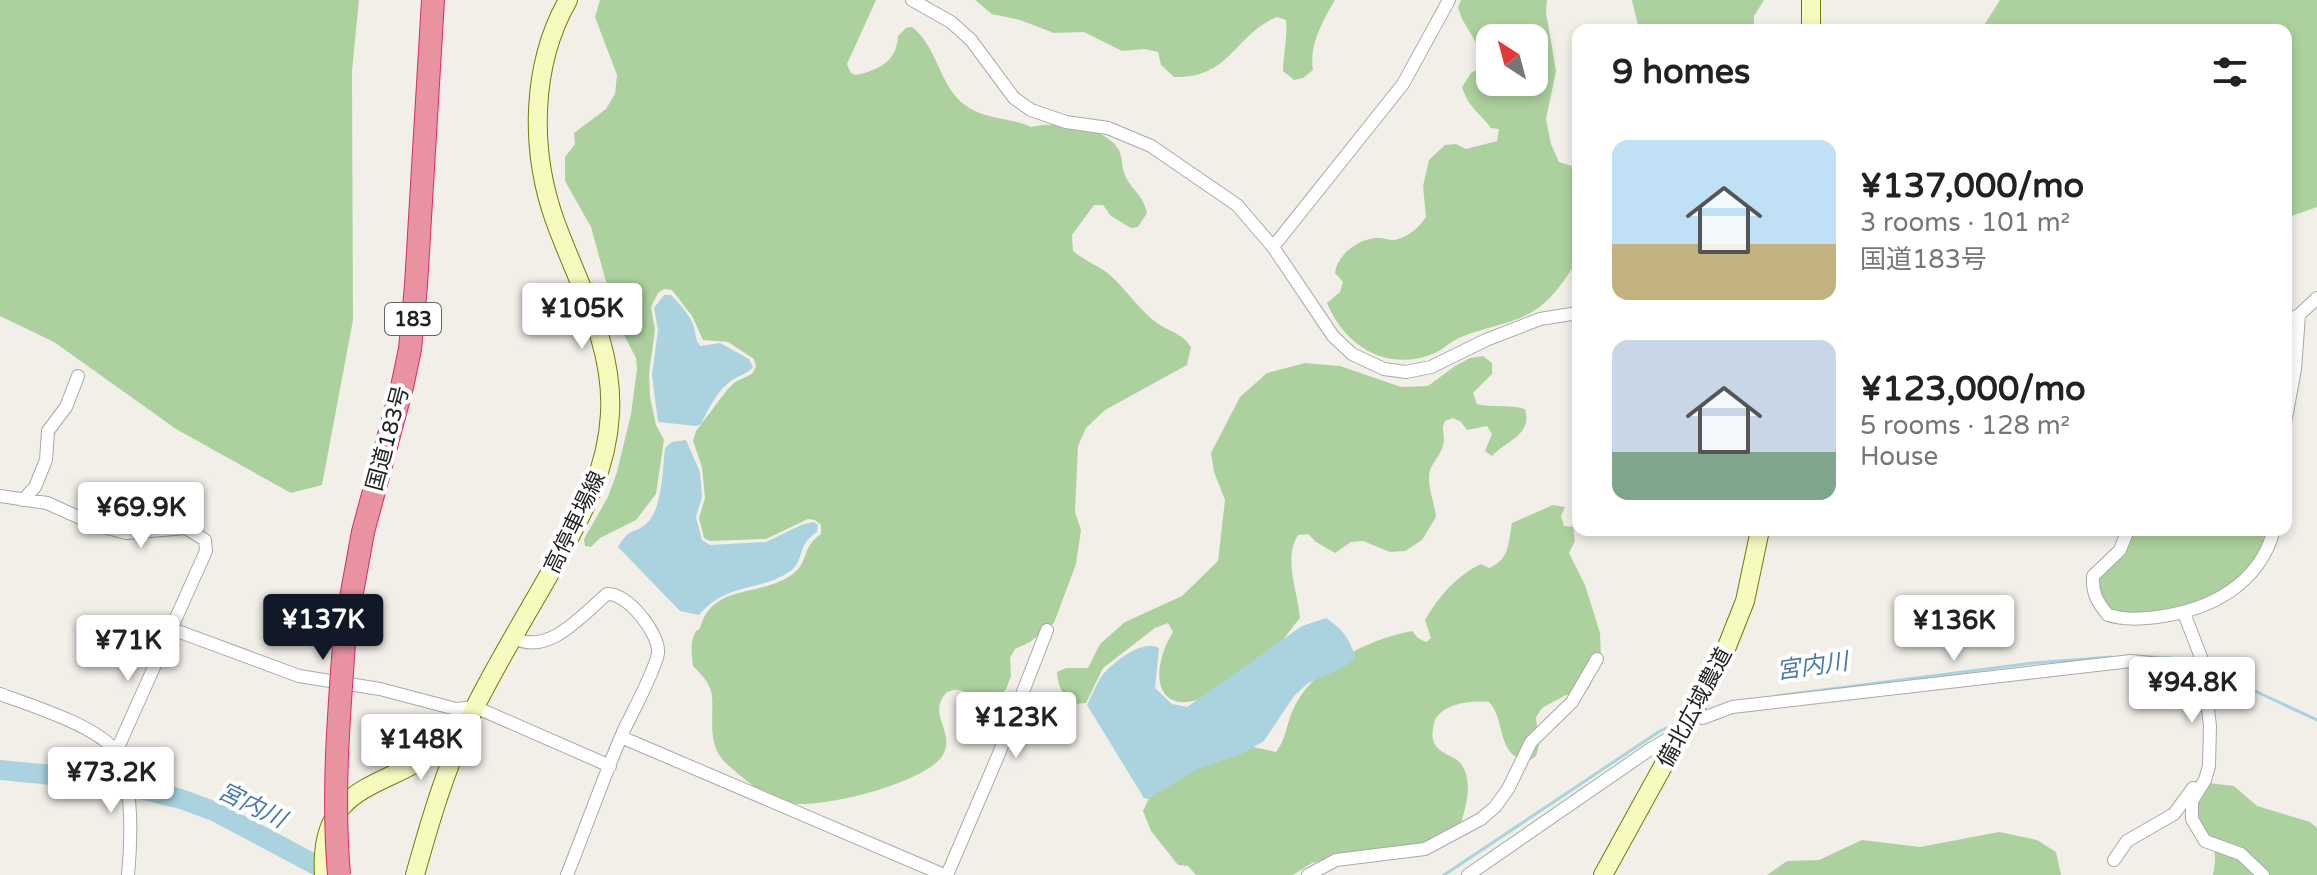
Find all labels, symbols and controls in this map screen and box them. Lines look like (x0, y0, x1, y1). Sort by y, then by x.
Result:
north arrow (1476, 24, 1548, 96)
map controls (1476, 24, 1548, 96)
icon: filters (2208, 50, 2252, 94)
text: 9 homes (1612, 52, 1750, 93)
text: ¥137,000/mo (1860, 166, 2084, 207)
icon: home (1676, 172, 1772, 268)
text: 3 rooms · 101 m² (1860, 207, 2070, 238)
text: 国道183号 (1860, 244, 1987, 275)
pin: ¥105K (526, 283, 638, 351)
text: ¥105K (540, 293, 624, 324)
road number: 183 (385, 303, 441, 335)
text: ¥123,000/mo (1860, 369, 2086, 410)
icon: home (1676, 372, 1772, 468)
street label: 国道183号 (362, 383, 414, 494)
text: 5 rooms · 128 m² (1860, 410, 2070, 441)
text: House (1860, 441, 1938, 472)
street label: 高停車場線 (539, 467, 611, 578)
pin: ¥69.9K (76, 482, 206, 550)
text: ¥69.9K (96, 492, 186, 523)
pin: ¥137K (267, 594, 379, 662)
pin: ¥136K (1898, 595, 2010, 663)
text: ¥137K (281, 604, 365, 635)
text: ¥136K (1912, 605, 1996, 636)
pin: ¥71K (81, 615, 175, 683)
text: ¥71K (94, 625, 162, 656)
street label: 備北広域農道 (1652, 643, 1737, 772)
water label: 宮内川 (1774, 647, 1853, 686)
pin: ¥94.8K (2127, 657, 2257, 725)
text: ¥94.8K (2147, 667, 2237, 698)
pin: ¥123K (960, 692, 1072, 760)
text: ¥123K (974, 702, 1058, 733)
pin: ¥148K (365, 714, 477, 782)
text: ¥148K (379, 724, 463, 755)
pin: ¥73.2K (46, 747, 176, 815)
text: ¥73.2K (66, 757, 156, 788)
water label: 宮内川 (213, 777, 293, 836)

